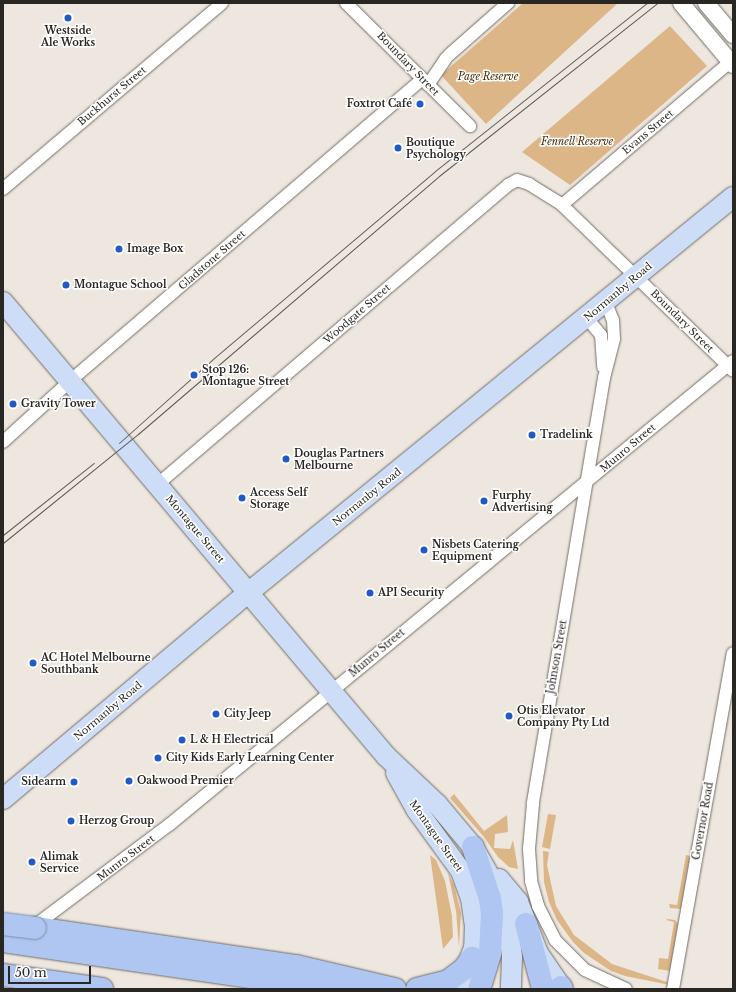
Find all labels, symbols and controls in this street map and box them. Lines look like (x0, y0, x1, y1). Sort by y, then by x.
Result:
marker: Westside Ale Works (63, 13, 73, 23)
place label: Westside Ale Works (41, 24, 95, 48)
street label: Boundary Street (374, 30, 442, 98)
street label: Buckhurst Street (75, 64, 149, 128)
park label: Page Reserve (458, 71, 518, 83)
place label: Foxtrot Café (347, 98, 412, 110)
marker: Foxtrot Café (415, 99, 425, 109)
street label: Evans Street (620, 107, 676, 157)
place label: Boutique Psychology (406, 136, 466, 160)
park label: Fennell Reserve (541, 136, 613, 148)
marker: Boutique Psychology (393, 143, 403, 153)
street label: Gladstone Street (176, 228, 248, 292)
place label: Image Box (127, 243, 183, 255)
marker: Image Box (114, 244, 124, 254)
street label: Normanby Road (581, 260, 655, 324)
place label: Montague School (74, 279, 167, 291)
marker: Montague School (61, 280, 71, 290)
street label: Woodgate Street (321, 282, 393, 346)
street label: Boundary Street (648, 287, 716, 355)
place label: Stop 126: Montague Street (202, 363, 289, 386)
marker: Stop 126: Montague Street (189, 370, 199, 380)
place label: Gravity Tower (21, 398, 96, 410)
marker: Gravity Tower (8, 399, 18, 409)
street label: Munro Street (598, 421, 658, 475)
place label: Tradelink (540, 429, 593, 441)
marker: Tradelink (527, 430, 537, 440)
place label: Douglas Partners Melbourne (294, 447, 384, 470)
marker: Douglas Partners Melbourne (281, 454, 291, 464)
street label: Normanby Road (330, 465, 404, 529)
place label: Access Self Storage (250, 486, 307, 510)
place label: Furphy Advertising (492, 489, 553, 512)
street label: Montague Street (163, 493, 227, 565)
marker: Access Self Storage (237, 493, 247, 503)
marker: Furphy Advertising (479, 496, 489, 506)
place label: Nisbets Catering Equipment (432, 538, 519, 562)
marker: Nisbets Catering Equipment (419, 545, 429, 555)
place label: API Security (378, 587, 444, 599)
marker: API Security (365, 588, 375, 598)
street label: Johnson Street (545, 619, 569, 695)
street label: Munro Street (347, 626, 407, 680)
place label: AC Hotel Melbourne Southbank (41, 651, 151, 674)
marker: AC Hotel Melbourne Southbank (28, 658, 38, 668)
street label: Normanby Road (71, 679, 145, 743)
place label: Otis Elevator Company Pty Ltd (517, 704, 610, 728)
place label: City Jeep (224, 708, 271, 720)
marker: City Jeep (211, 709, 221, 719)
marker: Otis Elevator Company Pty Ltd (504, 711, 514, 721)
place label: L & H Electrical (190, 734, 274, 746)
marker: L & H Electrical (177, 735, 187, 745)
place label: City Kids Early Learning Center (166, 752, 335, 764)
marker: City Kids Early Learning Center (153, 753, 163, 763)
place label: Oakwood Premier (137, 775, 234, 787)
place label: Sidearm (21, 776, 66, 788)
marker: Oakwood Premier (124, 776, 134, 786)
marker: Sidearm (69, 777, 79, 787)
street label: Governor Road (690, 781, 716, 861)
street label: Montague Street (407, 798, 465, 874)
place label: Herzog Group (79, 815, 154, 827)
marker: Herzog Group (66, 816, 76, 826)
street label: Munro Street (95, 833, 157, 883)
place label: Alimak Service (40, 850, 79, 874)
marker: Alimak Service (27, 857, 37, 867)
scale bar (10, 958, 93, 984)
text: 50 m (15, 965, 47, 980)

